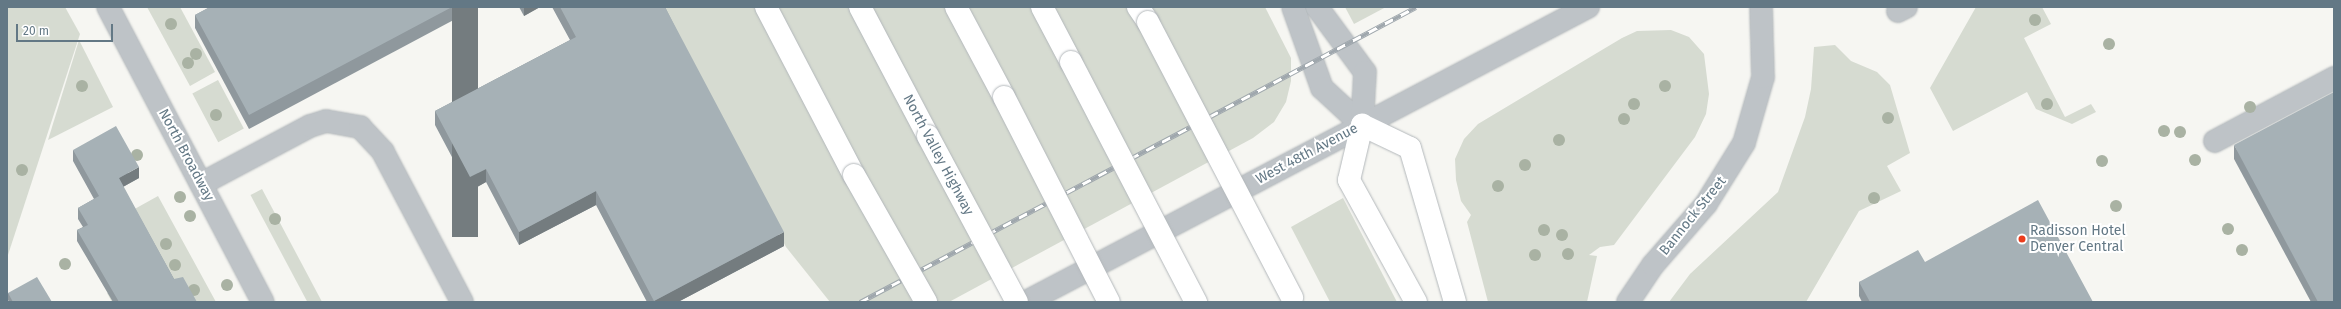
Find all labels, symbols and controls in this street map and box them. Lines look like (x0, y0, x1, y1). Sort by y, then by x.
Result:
scale bar (18, 16, 115, 42)
text: 20 m (23, 24, 49, 38)
street label: North Valley Highway (899, 92, 977, 218)
street label: North Broadway (155, 106, 217, 204)
street label: West 48th Avenue (1253, 120, 1361, 188)
street label: Bannock Street (1656, 173, 1730, 259)
place label: Radisson Hotel Denver Central (2030, 223, 2126, 256)
marker: Radisson Hotel Denver Central (2017, 234, 2027, 244)

